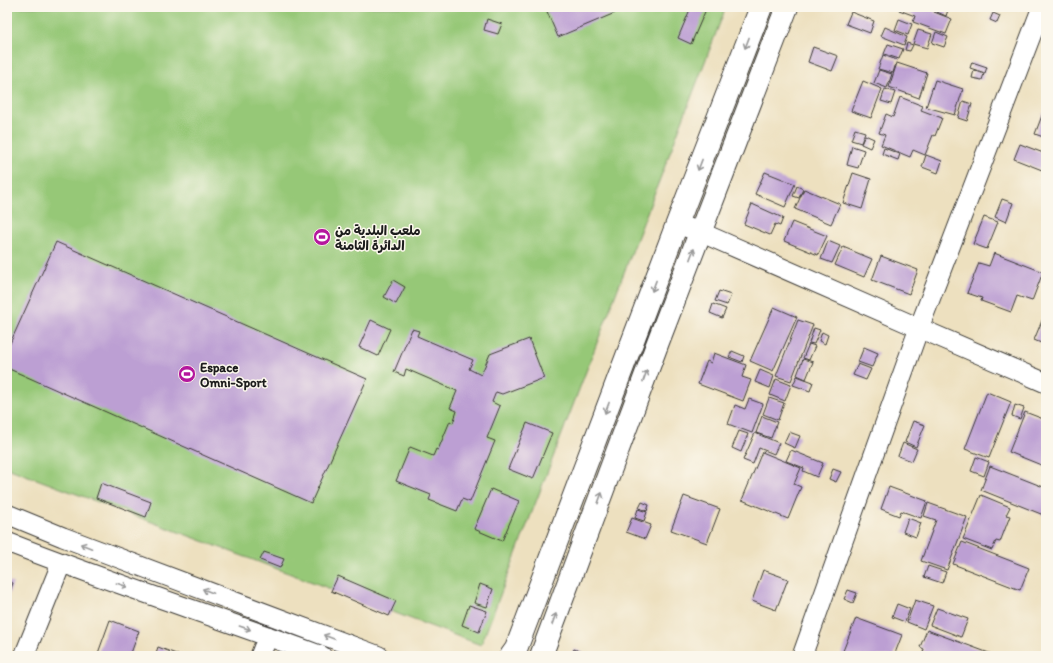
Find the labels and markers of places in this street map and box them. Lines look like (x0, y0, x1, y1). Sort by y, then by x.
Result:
place label: ملعب البلدية من الدائرة الثامنة (335, 223, 421, 253)
sports icon: ملعب البلدية من الدائرة الثامنة (312, 227, 332, 247)
place label: Espace Omni-Sport (200, 360, 267, 391)
sports icon: Espace Omni-Sport (177, 364, 197, 384)

